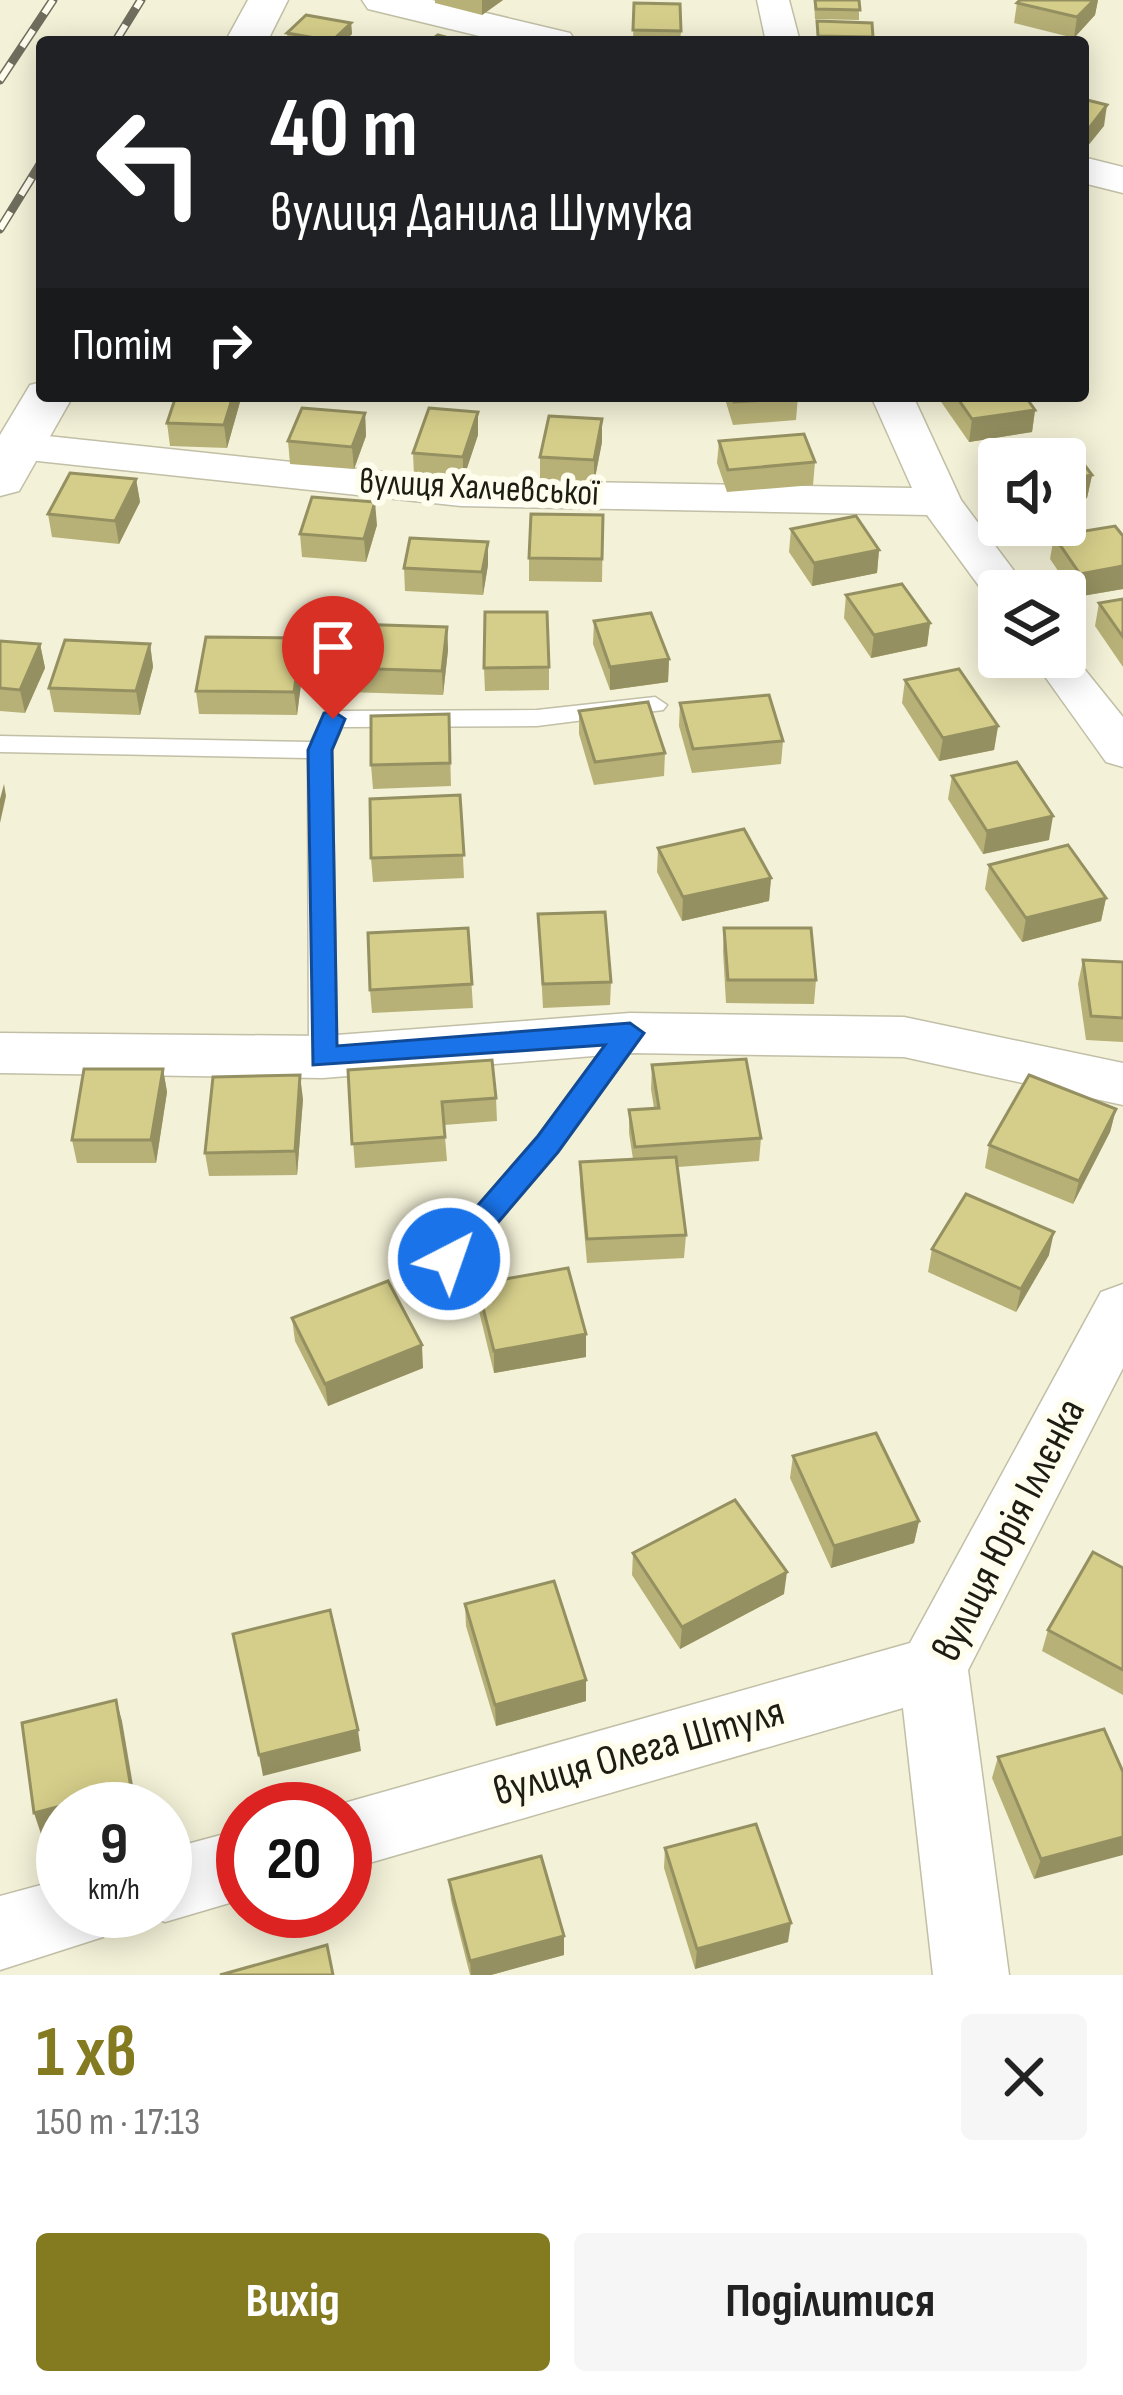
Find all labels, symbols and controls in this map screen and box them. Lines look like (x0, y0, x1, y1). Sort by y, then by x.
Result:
text: 40 m (270, 79, 418, 180)
icon: left (72, 84, 228, 240)
text: вулиця Данила Шумука (270, 181, 694, 246)
icon: right (197, 312, 263, 378)
text: Потім (72, 318, 173, 373)
map controls (978, 438, 1086, 678)
button: sound (978, 438, 1086, 546)
street label: вулиця Халчевської (358, 460, 601, 516)
button: layers (978, 570, 1086, 678)
pin (282, 596, 384, 719)
icon: arrive (300, 614, 366, 680)
position arrow (386, 1196, 512, 1322)
street label: вулиця Юрія Іллєнка (921, 1390, 1097, 1670)
street label: вулиця Олега Штуля (488, 1686, 790, 1818)
speed limit sign: 20 (216, 1782, 372, 1938)
text: 9 (100, 1809, 128, 1881)
text: km/h (88, 1872, 140, 1908)
text: 1 хв (36, 2010, 137, 2097)
button: close (961, 2014, 1087, 2140)
text: 150 m · 17:13 (36, 2099, 200, 2146)
button: Вихід (36, 2233, 550, 2371)
button: Поділитися (574, 2233, 1087, 2371)

